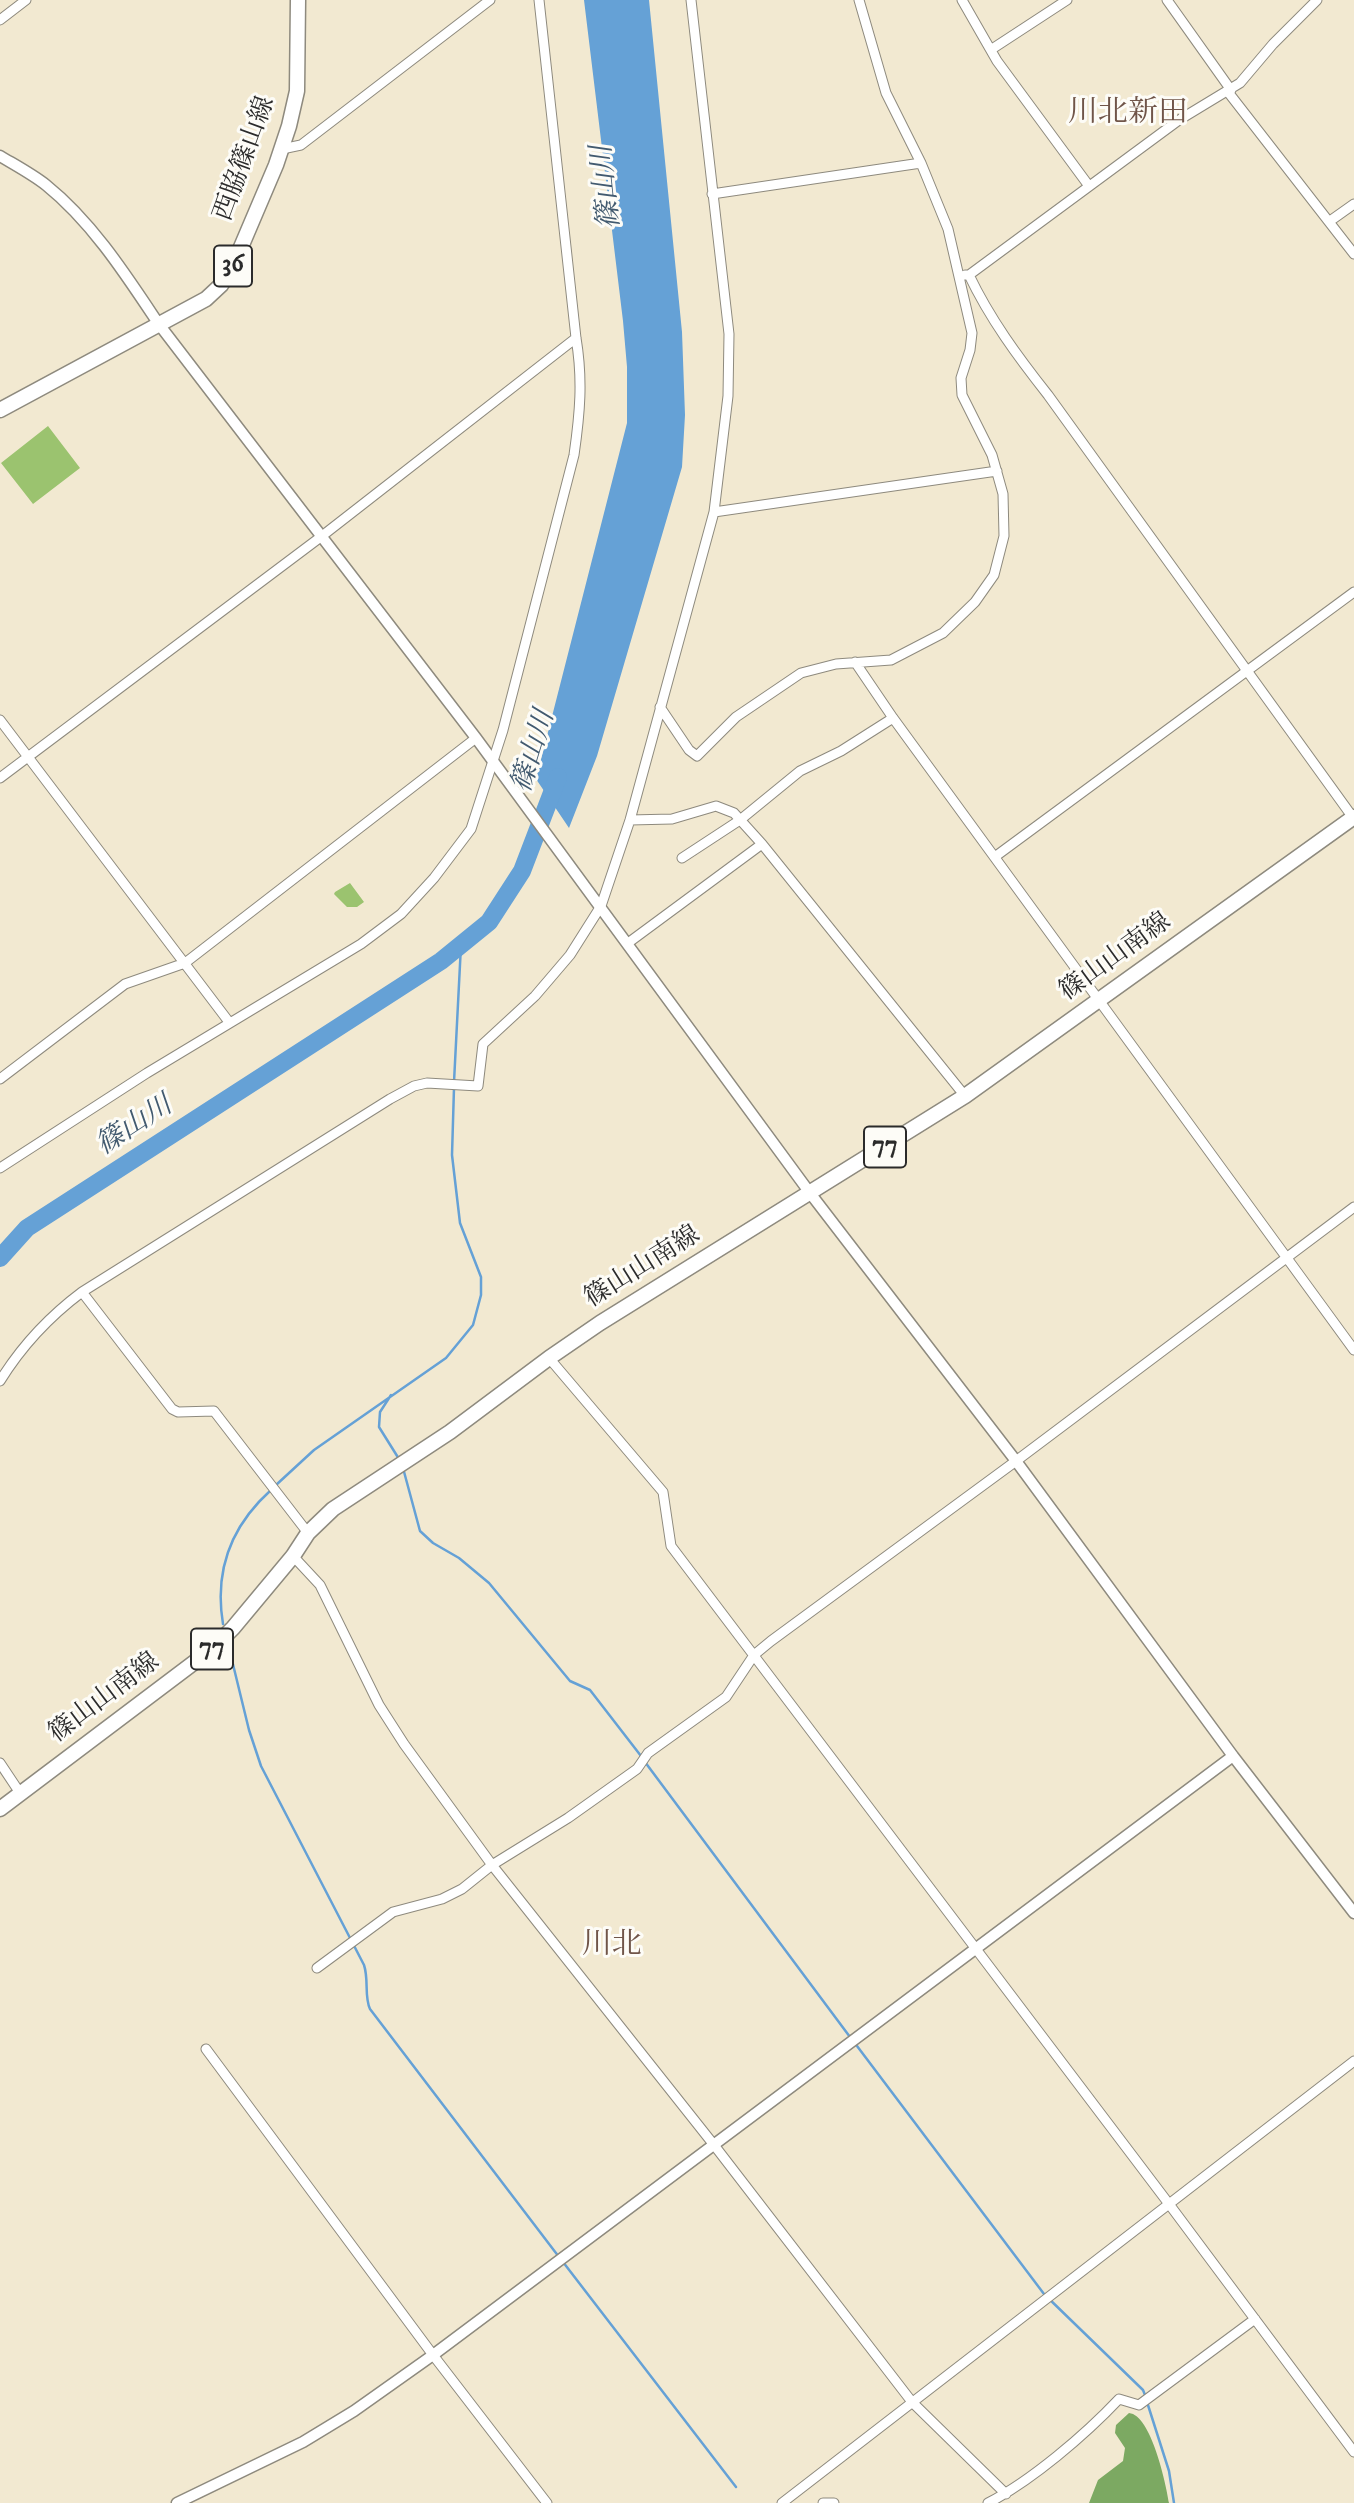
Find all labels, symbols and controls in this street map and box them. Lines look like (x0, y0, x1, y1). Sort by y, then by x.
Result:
street label: 西脇篠山線 (209, 93, 283, 225)
district label: 川北新田 (1068, 97, 1188, 133)
water label: 篠山川 (587, 143, 629, 231)
road number: 36 (214, 246, 252, 286)
water label: 篠山川 (507, 707, 563, 797)
street label: 篠山山南線 (1054, 907, 1178, 1009)
water label: 篠山川 (91, 1090, 179, 1164)
road number: 77 (864, 1126, 906, 1168)
street label: 篠山山南線 (580, 1220, 706, 1316)
road number: 77 (191, 1629, 233, 1670)
street label: 篠山山南線 (44, 1647, 166, 1751)
district label: 川北 (582, 1929, 642, 1965)

